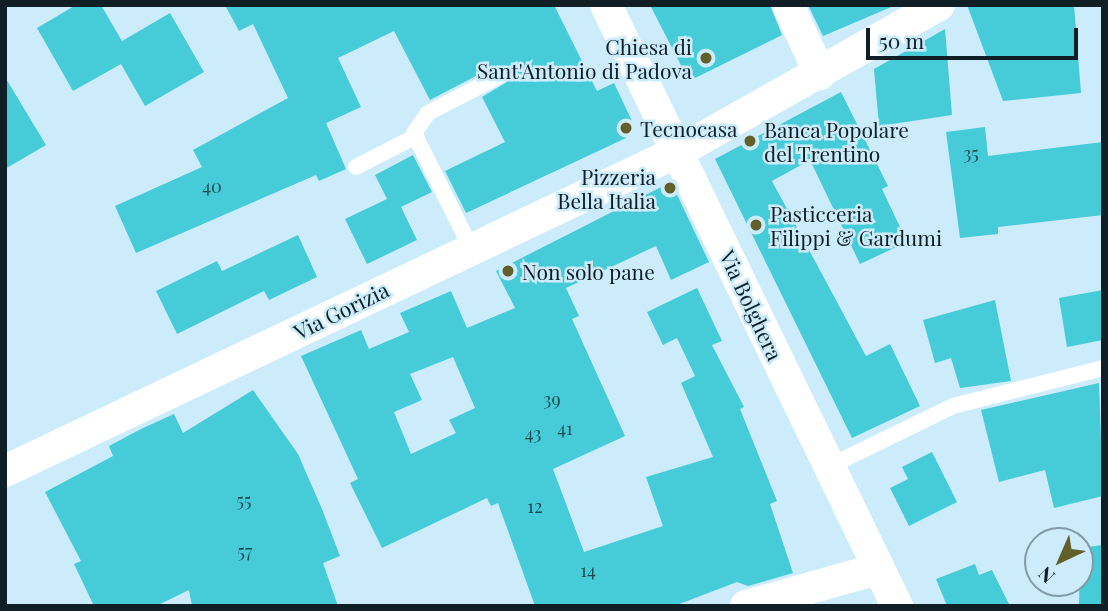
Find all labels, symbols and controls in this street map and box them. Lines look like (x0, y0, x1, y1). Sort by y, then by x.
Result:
scale bar (870, 14, 1082, 58)
text: 50 m (879, 26, 924, 54)
place label: Chiesa di Sant'Antonio di Padova (477, 33, 692, 83)
marker: Chiesa di Sant'Antonio di Padova (698, 50, 714, 66)
place label: Tecnocasa (640, 115, 738, 141)
place label: Banca Popolare del Trentino (764, 116, 909, 166)
marker: Tecnocasa (618, 120, 634, 136)
marker: Banca Popolare del Trentino (742, 133, 758, 149)
house number: 35 (963, 142, 979, 164)
place label: Pizzeria Bella Italia (557, 163, 656, 213)
house number: 40 (202, 175, 222, 197)
marker: Pizzeria Bella Italia (662, 180, 678, 196)
place label: Pasticceria Filippi & Gardumi (770, 200, 942, 250)
marker: Pasticceria Filippi & Gardumi (748, 217, 764, 233)
street label: Via Bolghera (715, 246, 789, 364)
place label: Non solo pane (522, 258, 655, 284)
marker: Non solo pane (500, 263, 516, 279)
street label: Via Gorizia (289, 276, 393, 344)
house number: 39 (543, 388, 561, 410)
house number: 41 (557, 417, 573, 439)
house number: 43 (525, 422, 541, 444)
house number: 55 (237, 489, 251, 511)
house number: 12 (527, 495, 543, 517)
north arrow (1024, 527, 1094, 597)
house number: 57 (238, 540, 252, 562)
house number: 14 (580, 559, 596, 581)
text: N (1032, 562, 1060, 590)

